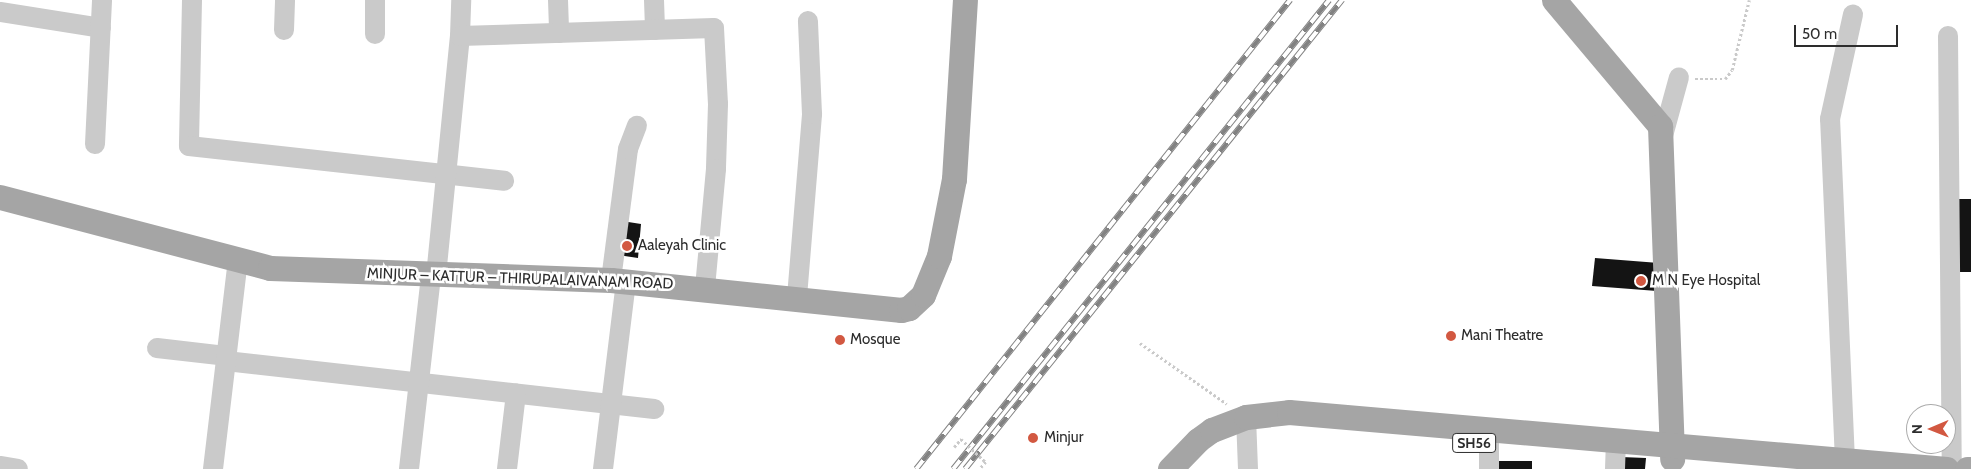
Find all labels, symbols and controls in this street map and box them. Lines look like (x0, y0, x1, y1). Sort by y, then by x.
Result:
scale bar (1796, 15, 1900, 47)
text: 50 m (1802, 25, 1837, 43)
place label: Aaleyah Clinic (638, 237, 726, 255)
marker: Aaleyah Clinic (620, 239, 634, 253)
street label: MINJUR – KATTUR – THIRUPALAIVANAM ROAD (367, 265, 673, 293)
place label: M N Eye Hospital (1652, 272, 1760, 290)
marker: M N Eye Hospital (1634, 274, 1648, 288)
place label: Mani Theatre (1461, 327, 1543, 345)
marker: Mani Theatre (1445, 330, 1457, 342)
place label: Mosque (850, 331, 900, 349)
marker: Mosque (834, 334, 846, 346)
north arrow (1906, 404, 1956, 454)
text: N (1908, 424, 1926, 434)
place label: Minjur (1044, 429, 1083, 447)
marker: Minjur (1026, 431, 1040, 445)
road number: SH56 (1452, 432, 1496, 454)

